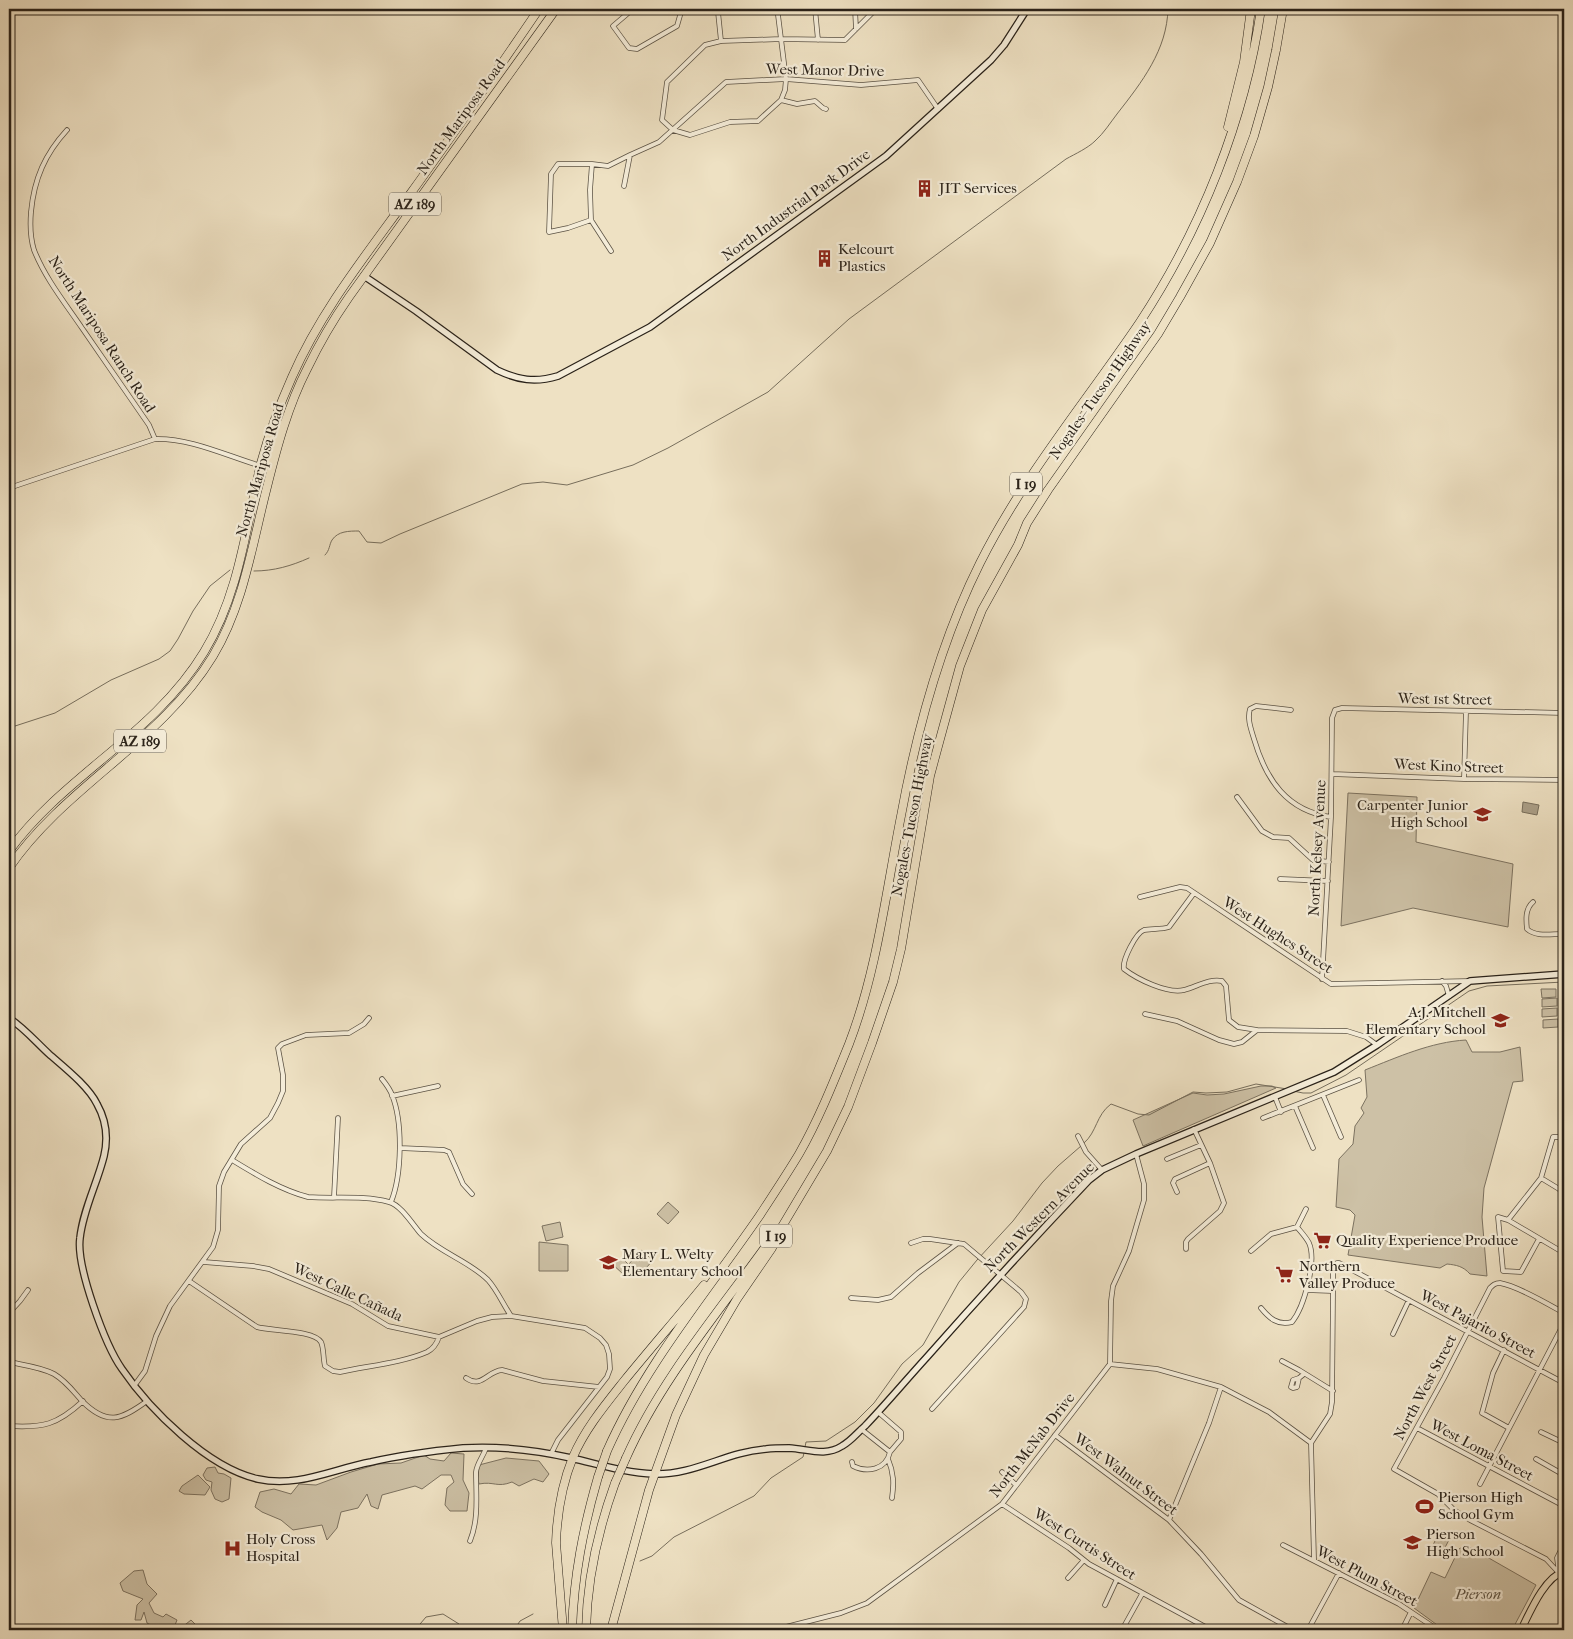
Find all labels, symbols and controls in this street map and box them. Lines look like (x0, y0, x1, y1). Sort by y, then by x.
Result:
street label: North Mariposa Road (413, 55, 509, 178)
street label: West Manor Drive (765, 60, 885, 80)
street label: North Industrial Park Drive (718, 145, 874, 265)
building icon: JIT Services (915, 178, 935, 198)
place label: JIT Services (938, 179, 1017, 197)
road number: AZ 189 (389, 192, 441, 215)
place label: Kelcourt Plastics (838, 240, 895, 275)
building icon: Kelcourt Plastics (814, 248, 834, 268)
street label: North Mariposa Ranch Road (45, 252, 160, 416)
street label: Nogales–Tucson Highway (1045, 316, 1155, 463)
street label: North Mariposa Road (232, 400, 288, 539)
road number: I 19 (1010, 472, 1042, 496)
street label: West 1st Street (1397, 689, 1493, 709)
road number: AZ 189 (114, 729, 166, 752)
street label: Nogales–Tucson Highway (887, 731, 937, 898)
street label: West Kino Street (1393, 755, 1505, 777)
street label: North Kelsey Avenue (1304, 779, 1330, 917)
place label: Carpenter Junior High School (1357, 796, 1469, 831)
school or university icon: Carpenter Junior High School (1472, 804, 1492, 824)
street label: West Hughes Street (1219, 892, 1337, 978)
place label: A.J. Mitchell Elementary School (1365, 1003, 1486, 1038)
school or university icon: A.J. Mitchell Elementary School (1490, 1011, 1510, 1031)
street label: North Western Avenue (980, 1158, 1098, 1276)
road number: I 19 (760, 1224, 792, 1248)
supermarket icon: Quality Experience Produce (1312, 1230, 1332, 1250)
place label: Quality Experience Produce (1336, 1231, 1519, 1249)
place label: Mary L. Welty Elementary School (622, 1245, 743, 1280)
school or university icon: Mary L. Welty Elementary School (598, 1253, 618, 1273)
place label: Northern Valley Produce (1298, 1257, 1395, 1292)
street label: West Calle Cañada (289, 1258, 407, 1326)
supermarket icon: Northern Valley Produce (1275, 1265, 1295, 1285)
street label: West Pajarito Street (1416, 1285, 1539, 1362)
street label: North West Street (1390, 1331, 1461, 1443)
street label: North McNab Drive (986, 1389, 1079, 1501)
street label: West Loma Street (1427, 1415, 1537, 1485)
street label: West Walnut Street (1070, 1429, 1182, 1519)
place label: Pierson High School Gym (1438, 1488, 1523, 1523)
sports icon: Pierson High School Gym (1414, 1496, 1434, 1516)
street label: West Curtis Street (1030, 1504, 1140, 1584)
place label: Pierson High School (1426, 1525, 1504, 1560)
place label: Holy Cross Hospital (246, 1530, 316, 1565)
school or university icon: Pierson High School (1402, 1533, 1422, 1553)
hospital icon: Holy Cross Hospital (222, 1538, 242, 1558)
street label: West Plum Street (1312, 1541, 1421, 1611)
park label: Pierson (1454, 1585, 1501, 1603)

